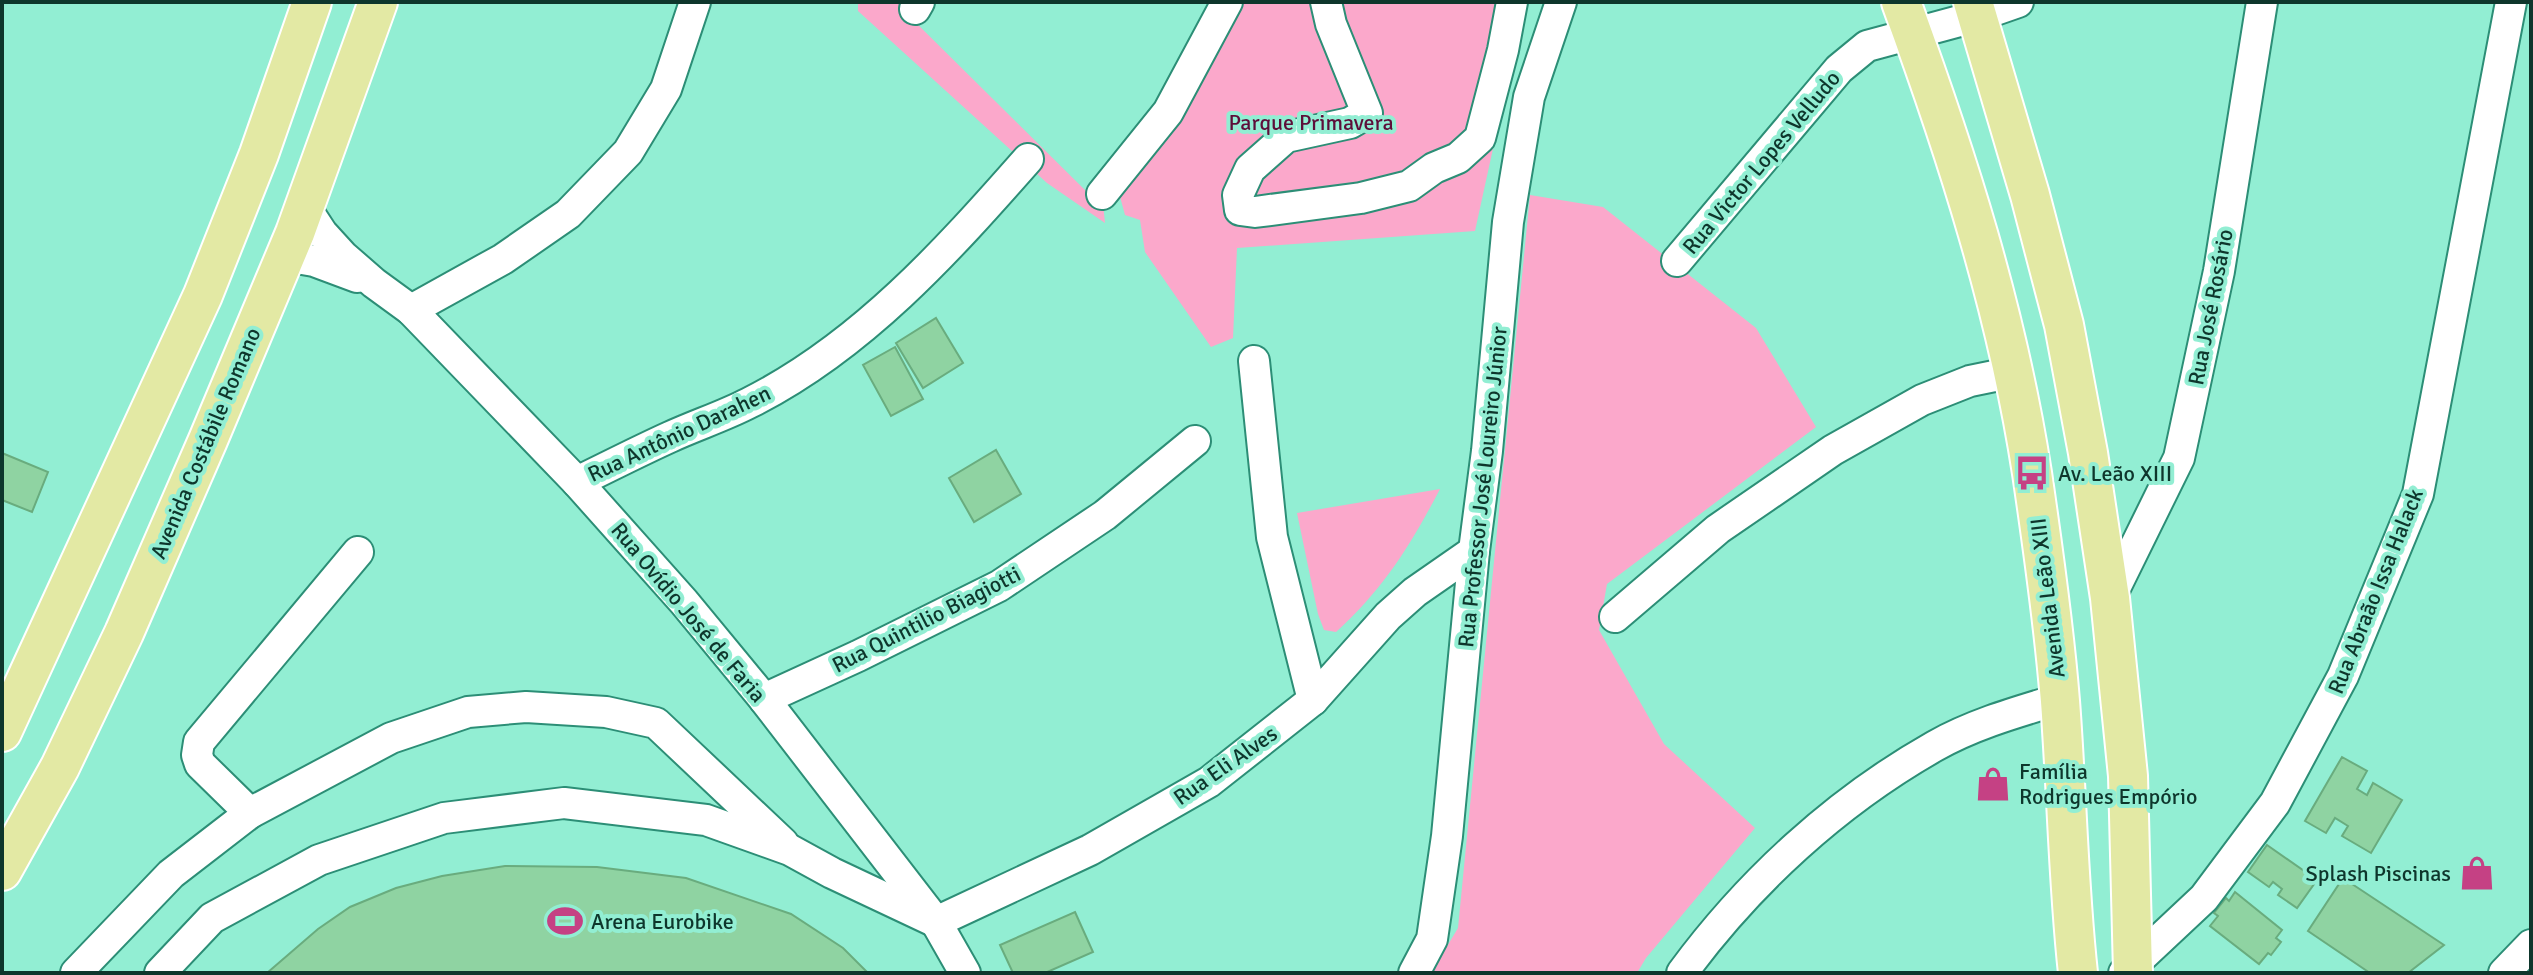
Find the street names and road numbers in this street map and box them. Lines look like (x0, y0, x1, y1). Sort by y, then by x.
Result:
street label: Rua Victor Lopes Velludo (1677, 65, 1846, 260)
street label: Rua José Rosário (2182, 227, 2239, 387)
street label: Avenida Costábile Romano (144, 323, 266, 563)
street label: Rua Professor José Loureiro Júnior (1452, 325, 1513, 649)
street label: Rua Antônio Darahen (583, 379, 775, 488)
street label: Rua Abraão Issa Halack (2322, 485, 2429, 698)
street label: Avenida Leão XIII (2024, 516, 2071, 679)
street label: Rua Ovídio José de Faria (605, 517, 772, 708)
street label: Rua Quintilio Biagiotti (827, 560, 1025, 679)
street label: Rua Eli Alves (1168, 720, 1282, 811)

